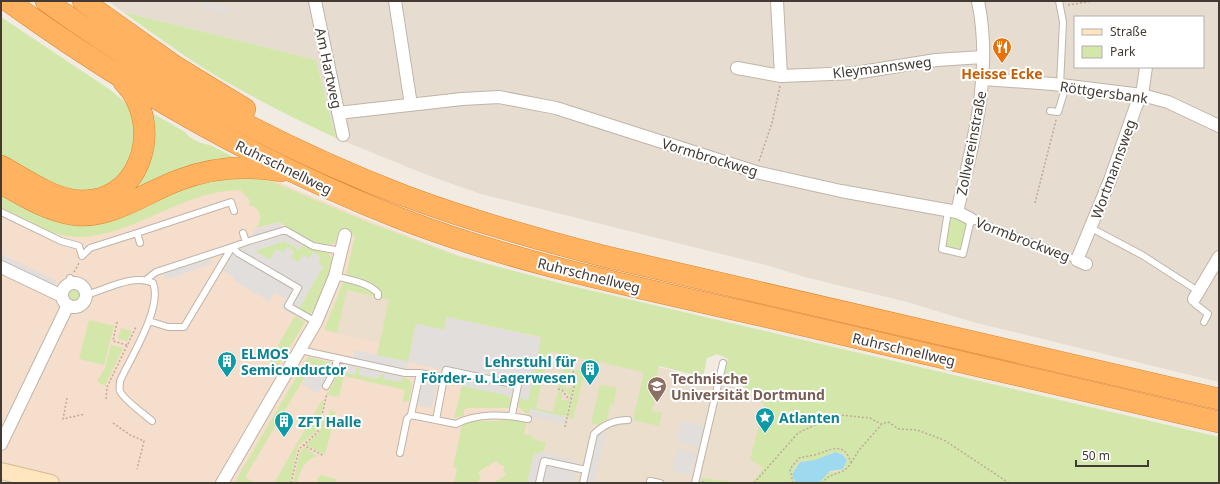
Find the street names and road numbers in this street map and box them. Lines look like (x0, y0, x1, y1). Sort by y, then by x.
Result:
street label: Am Hartweg (311, 26, 347, 110)
street label: Kleymannsweg (831, 52, 933, 82)
street label: Röttgersbank (1059, 76, 1150, 108)
street label: Zollvereinstraße (952, 89, 990, 197)
street label: Wortmannsweg (1086, 117, 1140, 221)
street label: Vormbrockweg (660, 133, 760, 181)
street label: Ruhrschnellweg (233, 135, 335, 199)
street label: Vormbrockweg (973, 212, 1073, 266)
street label: Ruhrschnellweg (536, 253, 642, 297)
street label: Ruhrschnellweg (851, 328, 957, 370)

